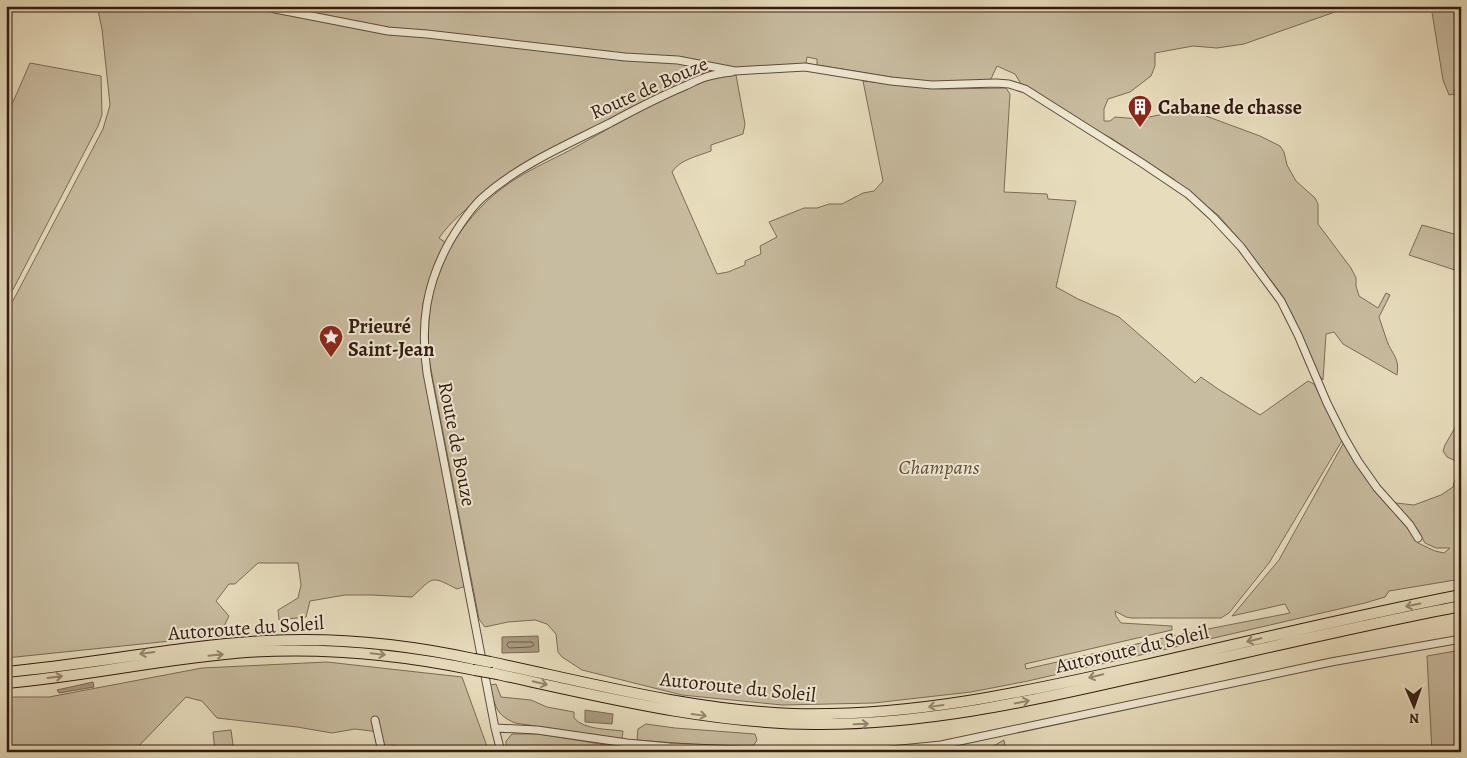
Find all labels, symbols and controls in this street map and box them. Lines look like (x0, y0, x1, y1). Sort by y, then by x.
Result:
street label: Route de Bouze (586, 50, 712, 126)
building icon: Cabane de chasse (1127, 94, 1153, 128)
place label: Cabane de chasse (1158, 94, 1302, 121)
place label: Prieuré Saint-Jean (348, 313, 435, 363)
place icon: Prieuré Saint-Jean (318, 324, 344, 358)
street label: Route de Bouze (432, 379, 482, 509)
park label: Champans (899, 454, 980, 481)
one-way arrow (1405, 600, 1421, 610)
street label: Autoroute du Soleil (166, 609, 325, 647)
street label: Autoroute du Soleil (1052, 618, 1211, 680)
one-way arrow (1247, 636, 1263, 645)
one-way arrow (139, 649, 155, 659)
one-way arrow (370, 649, 386, 659)
one-way arrow (207, 650, 223, 660)
street label: Autoroute du Soleil (658, 665, 817, 709)
one-way arrow (46, 672, 62, 682)
one-way arrow (1088, 672, 1104, 681)
one-way arrow (531, 679, 547, 688)
north arrow (1390, 680, 1440, 730)
one-way arrow (1013, 697, 1029, 707)
one-way arrow (929, 702, 945, 712)
text: N (1409, 709, 1420, 728)
one-way arrow (691, 710, 707, 720)
one-way arrow (853, 719, 869, 728)

